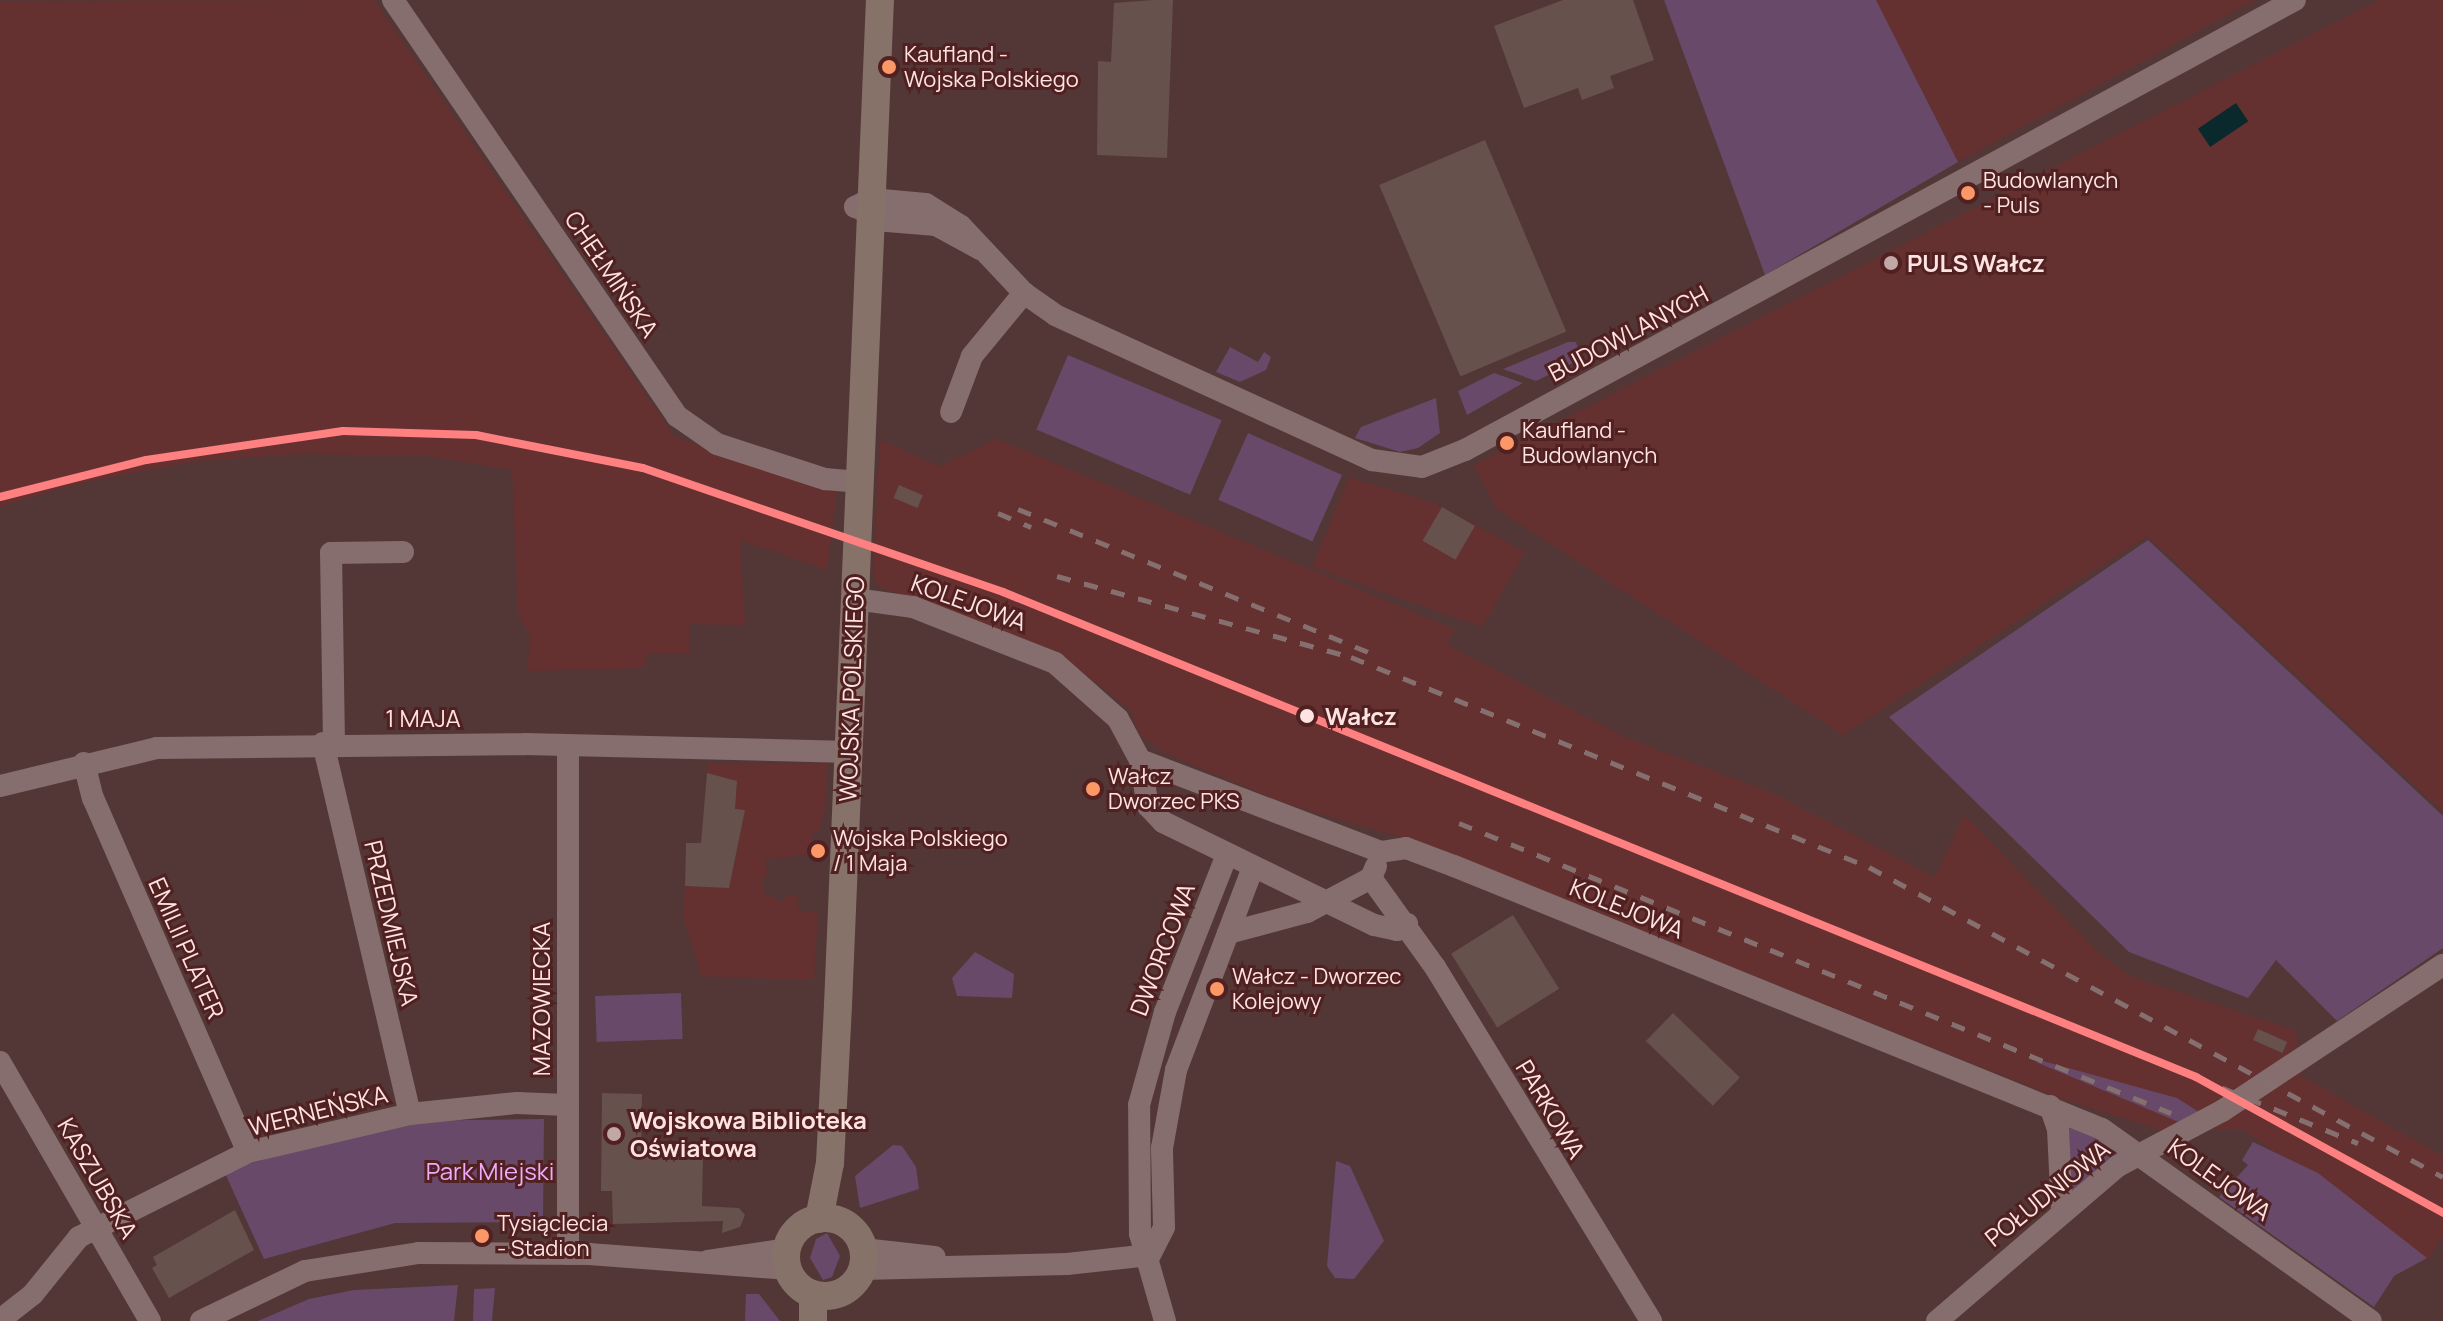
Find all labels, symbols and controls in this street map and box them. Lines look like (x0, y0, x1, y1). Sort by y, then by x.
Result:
place label: Kaufland - Wojska Polskiego (904, 41, 1079, 92)
marker: Kaufland - Wojska Polskiego (881, 59, 897, 75)
place label: Budowlanych - Puls (1983, 167, 2118, 218)
marker: Budowlanych - Puls (1960, 185, 1976, 201)
street label: CHEŁMIŃSKA (559, 205, 665, 343)
place label: PULS Wałcz (1907, 249, 2045, 277)
marker: PULS Wałcz (1882, 254, 1900, 272)
street label: BUDOWLANYCH (1543, 279, 1713, 387)
place label: Kaufland - Budowlanych (1522, 417, 1657, 468)
marker: Kaufland - Budowlanych (1499, 435, 1515, 451)
street label: KOLEJOWA (907, 568, 1031, 636)
street label: WOJSKA POLSKIEGO (833, 576, 869, 802)
place label: Wałcz (1325, 702, 1397, 730)
street label: 1 MAJA (385, 704, 461, 732)
marker: Wałcz (1296, 705, 1318, 727)
place label: Wałcz Dworzec PKS (1108, 763, 1240, 814)
marker: Wałcz Dworzec PKS (1085, 781, 1101, 797)
place label: Wojska Polskiego / 1 Maja (833, 825, 1008, 876)
street label: PRZEDMIEJSKA (359, 837, 425, 1009)
marker: Wojska Polskiego / 1 Maja (810, 843, 826, 859)
street label: KOLEJOWA (1566, 872, 1688, 944)
street label: EMILII PLATER (143, 873, 231, 1023)
street label: DWORCOWA (1124, 879, 1200, 1019)
street label: MAZOWIECKA (527, 922, 555, 1076)
place label: Wałcz - Dworzec Kolejowy (1232, 963, 1401, 1014)
marker: Wałcz - Dworzec Kolejowy (1209, 981, 1225, 997)
street label: PARKOWA (1510, 1055, 1592, 1163)
street label: WERNEŃSKA (246, 1079, 390, 1141)
place label: Wojskowa Biblioteka Oświatowa (630, 1106, 867, 1162)
street label: KASZUBSKA (52, 1113, 144, 1243)
marker: Wojskowa Biblioteka Oświatowa (605, 1125, 623, 1143)
street label: KOLEJOWA (2163, 1132, 2277, 1226)
street label: POŁUDNIOWA (1979, 1134, 2115, 1252)
park label: Park Miejski (426, 1157, 554, 1185)
place label: Tysiąclecia - Stadion (497, 1210, 608, 1262)
marker: Tysiąclecia - Stadion (474, 1228, 490, 1244)

